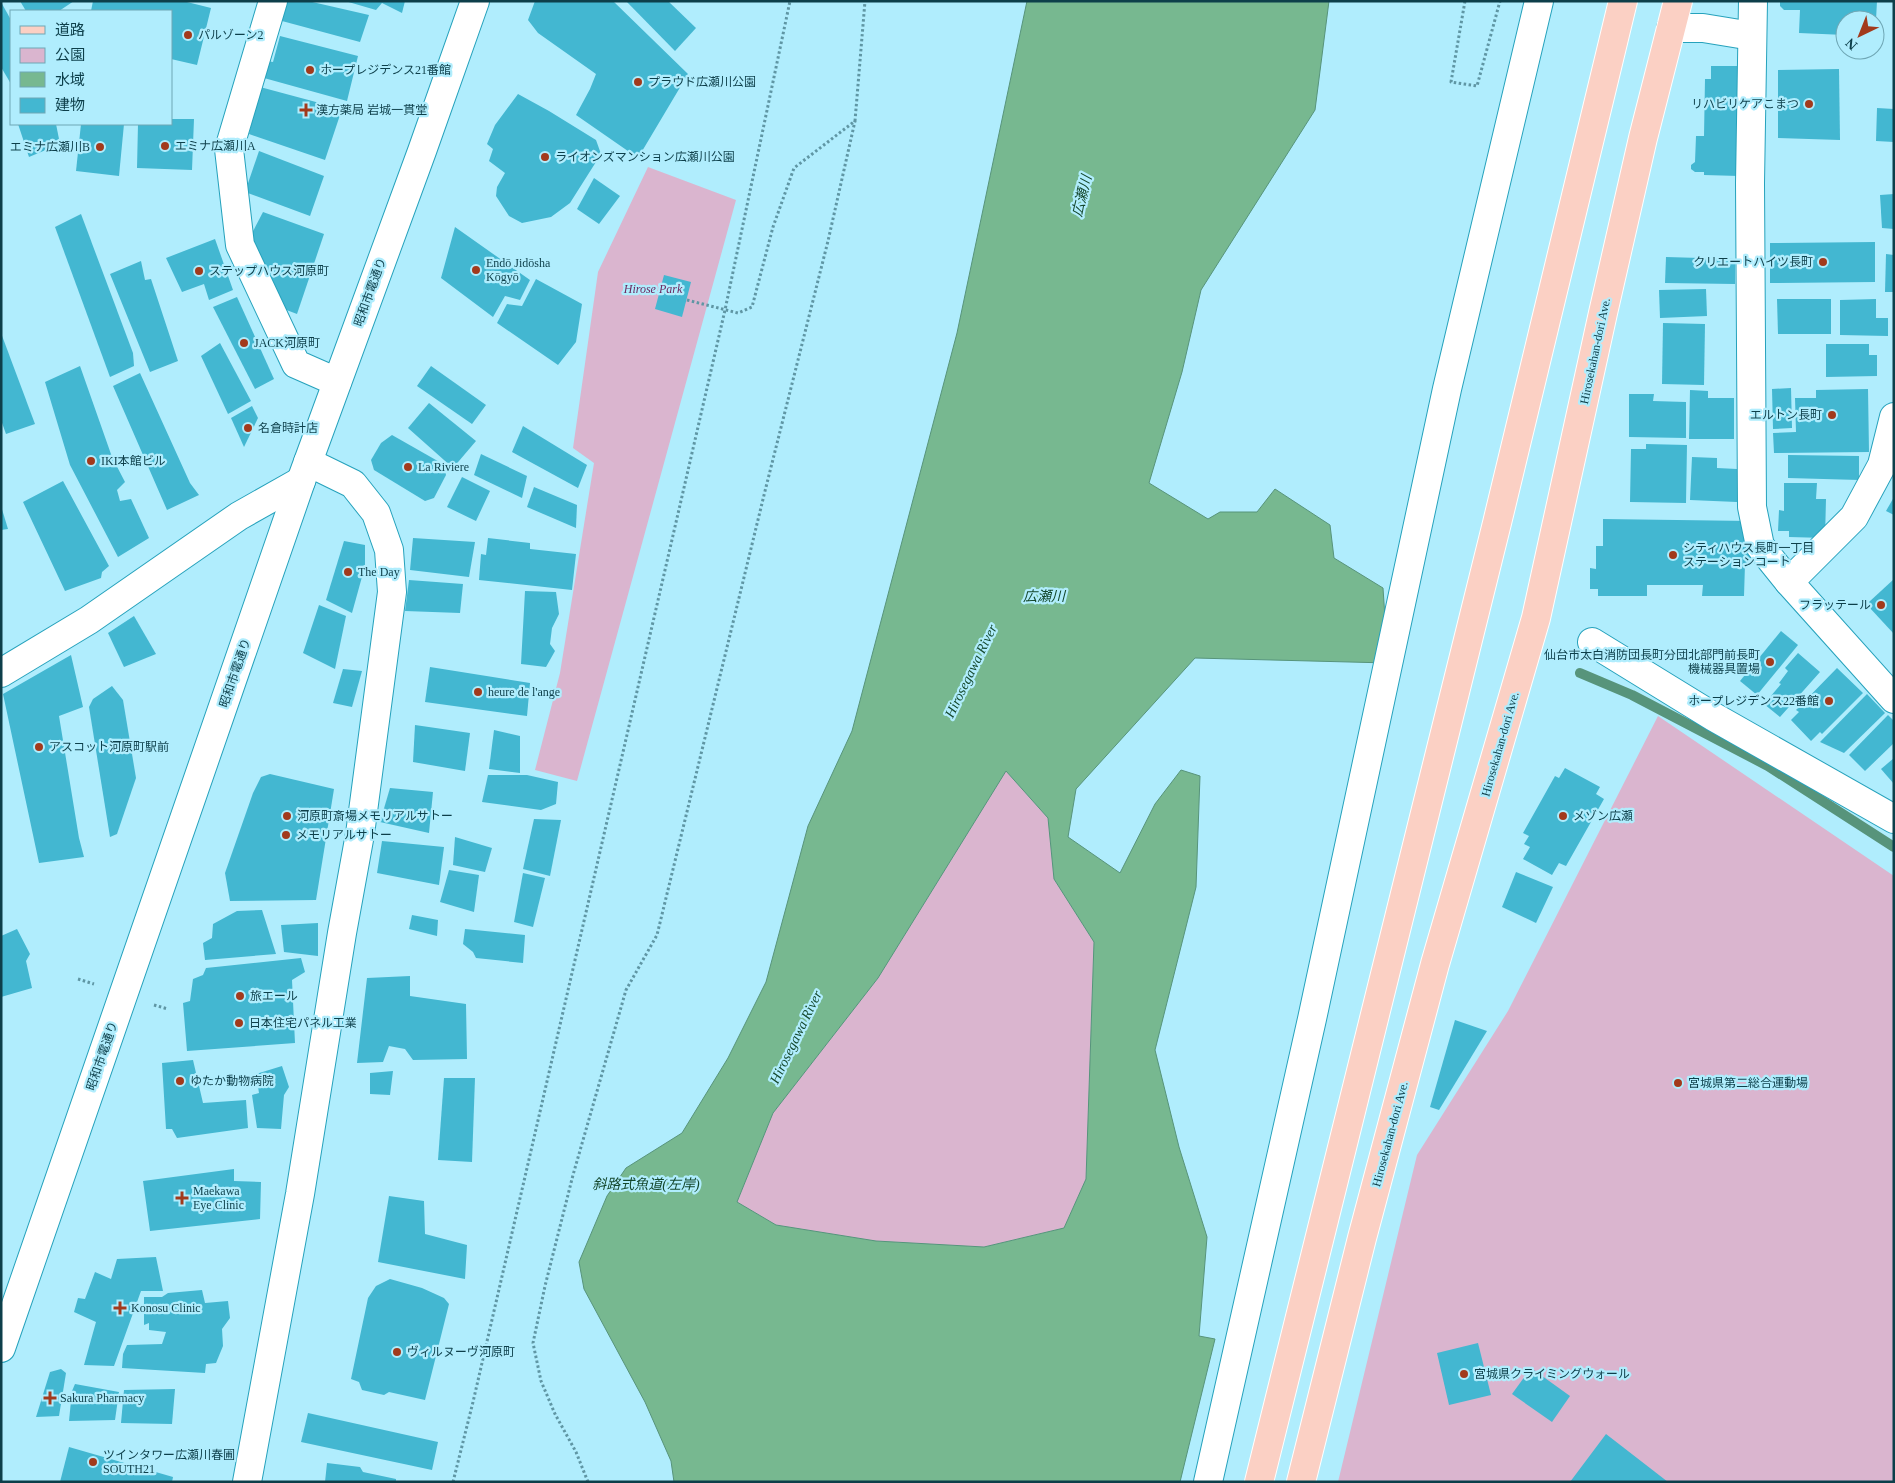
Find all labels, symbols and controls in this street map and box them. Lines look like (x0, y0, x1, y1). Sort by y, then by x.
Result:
legend (10, 10, 172, 125)
north arrow (1835, 10, 1885, 60)
text: 道路 (55, 22, 85, 38)
place label: パルゾーン2 (198, 28, 263, 42)
marker: パルゾーン2 (182, 29, 194, 41)
text: N (1843, 35, 1860, 53)
text: 公園 (55, 47, 85, 63)
place label: ホープレジデンス21番館 (320, 63, 451, 77)
marker: ホープレジデンス21番館 (304, 64, 316, 76)
text: 水域 (55, 72, 85, 88)
place label: プラウド広瀬川公園 (648, 75, 756, 89)
marker: プラウド広瀬川公園 (632, 76, 644, 88)
text: 建物 (55, 97, 85, 113)
place label: リハビリケアこまつ (1691, 97, 1799, 111)
marker: リハビリケアこまつ (1803, 98, 1815, 110)
place label: 漢方薬局 岩城一貫堂 (316, 103, 427, 117)
marker: 漢方薬局 岩城一貫堂 (300, 104, 312, 116)
place label: エミナ広瀬川A (175, 139, 256, 153)
place label: エミナ広瀬川B (10, 140, 90, 154)
marker: エミナ広瀬川A (159, 140, 171, 152)
marker: エミナ広瀬川B (94, 141, 106, 153)
place label: ライオンズマンション広瀬川公園 (555, 150, 735, 164)
marker: ライオンズマンション広瀬川公園 (539, 151, 551, 163)
water label: 広瀬川 (1070, 172, 1095, 218)
place label: クリエートハイツ長町 (1693, 255, 1813, 269)
street label: 昭和市電通り (351, 256, 389, 328)
place label: Endō Jidōsha Kōgyō (486, 256, 551, 284)
marker: クリエートハイツ長町 (1817, 256, 1829, 268)
place label: ステップハウス河原町 (209, 264, 329, 278)
marker: Endō Jidōsha Kōgyō (470, 264, 482, 276)
marker: ステップハウス河原町 (193, 265, 205, 277)
park label: Hirose Park (623, 282, 683, 296)
street label: Hirosekahan-dori Ave. (1577, 297, 1613, 405)
place label: JACK河原町 (254, 336, 320, 350)
marker: JACK河原町 (238, 337, 250, 349)
place label: エルトン長町 (1750, 408, 1822, 422)
marker: エルトン長町 (1826, 409, 1838, 421)
place label: 名倉時計店 (258, 421, 318, 435)
marker: 名倉時計店 (242, 422, 254, 434)
place label: IKI本館ビル (101, 454, 166, 468)
marker: IKI本館ビル (85, 455, 97, 467)
place label: La Riviere (418, 460, 469, 474)
marker: La Riviere (402, 461, 414, 473)
place label: シティハウス長町一丁目 ステーションコート (1683, 541, 1814, 569)
marker: シティハウス長町一丁目 ステーションコート (1667, 549, 1679, 561)
place label: The Day (358, 565, 400, 579)
marker: The Day (342, 566, 354, 578)
water label: 広瀬川 (1023, 589, 1067, 604)
place label: フラッテール (1799, 598, 1871, 612)
marker: フラッテール (1875, 599, 1887, 611)
water label: Hirosegawa River (942, 621, 1000, 721)
street label: 昭和市電通り (217, 637, 253, 709)
place label: 仙台市太白消防団長町分団北部門前長町 機械器具置場 (1544, 648, 1760, 676)
marker: 仙台市太白消防団長町分団北部門前長町 機械器具置場 (1764, 656, 1776, 668)
place label: heure de l'ange (488, 685, 560, 699)
marker: heure de l'ange (472, 686, 484, 698)
street label: Hirosekahan-dori Ave. (1478, 690, 1522, 798)
place label: ホープレジデンス22番館 (1688, 694, 1819, 708)
marker: ホープレジデンス22番館 (1823, 695, 1835, 707)
place label: アスコット河原町駅前 (49, 740, 169, 754)
marker: アスコット河原町駅前 (33, 741, 45, 753)
place label: 河原町斎場メモリアルサトー (297, 809, 453, 823)
place label: メゾン広瀬 (1573, 809, 1633, 823)
marker: 河原町斎場メモリアルサトー (281, 810, 293, 822)
marker: メゾン広瀬 (1557, 810, 1569, 822)
place label: メモリアルサトー (296, 828, 392, 842)
marker: メモリアルサトー (280, 829, 292, 841)
water label: Hirosegawa River (767, 987, 825, 1087)
place label: 旅エール (250, 989, 298, 1003)
marker: 旅エール (234, 990, 246, 1002)
place label: 日本住宅パネル工業 (249, 1016, 357, 1030)
marker: 日本住宅パネル工業 (233, 1017, 245, 1029)
street label: 昭和市電通り (84, 1020, 120, 1092)
place label: ゆたか動物病院 (190, 1074, 274, 1088)
marker: ゆたか動物病院 (174, 1075, 186, 1087)
place label: 宮城県第二総合運動場 (1688, 1076, 1808, 1090)
marker: 宮城県第二総合運動場 (1672, 1077, 1684, 1089)
street label: Hirosekahan-dori Ave. (1369, 1080, 1411, 1188)
water label: 斜路式魚道(左岸) (592, 1177, 700, 1193)
place label: Maekawa Eye Clinic (193, 1184, 244, 1212)
marker: Maekawa Eye Clinic (175, 1191, 189, 1205)
marker: Konosu Clinic (113, 1301, 127, 1315)
place label: Konosu Clinic (131, 1301, 201, 1315)
place label: ヴィルヌーヴ河原町 (407, 1345, 515, 1359)
marker: ヴィルヌーヴ河原町 (391, 1346, 403, 1358)
place label: 宮城県クライミングウォール (1474, 1367, 1630, 1381)
marker: 宮城県クライミングウォール (1458, 1368, 1470, 1380)
place label: Sakura Pharmacy (60, 1391, 144, 1405)
marker: Sakura Pharmacy (44, 1392, 56, 1404)
place label: ツインタワー広瀬川春圃 SOUTH21 (103, 1448, 235, 1476)
marker: ツインタワー広瀬川春圃 SOUTH21 (87, 1456, 99, 1468)

